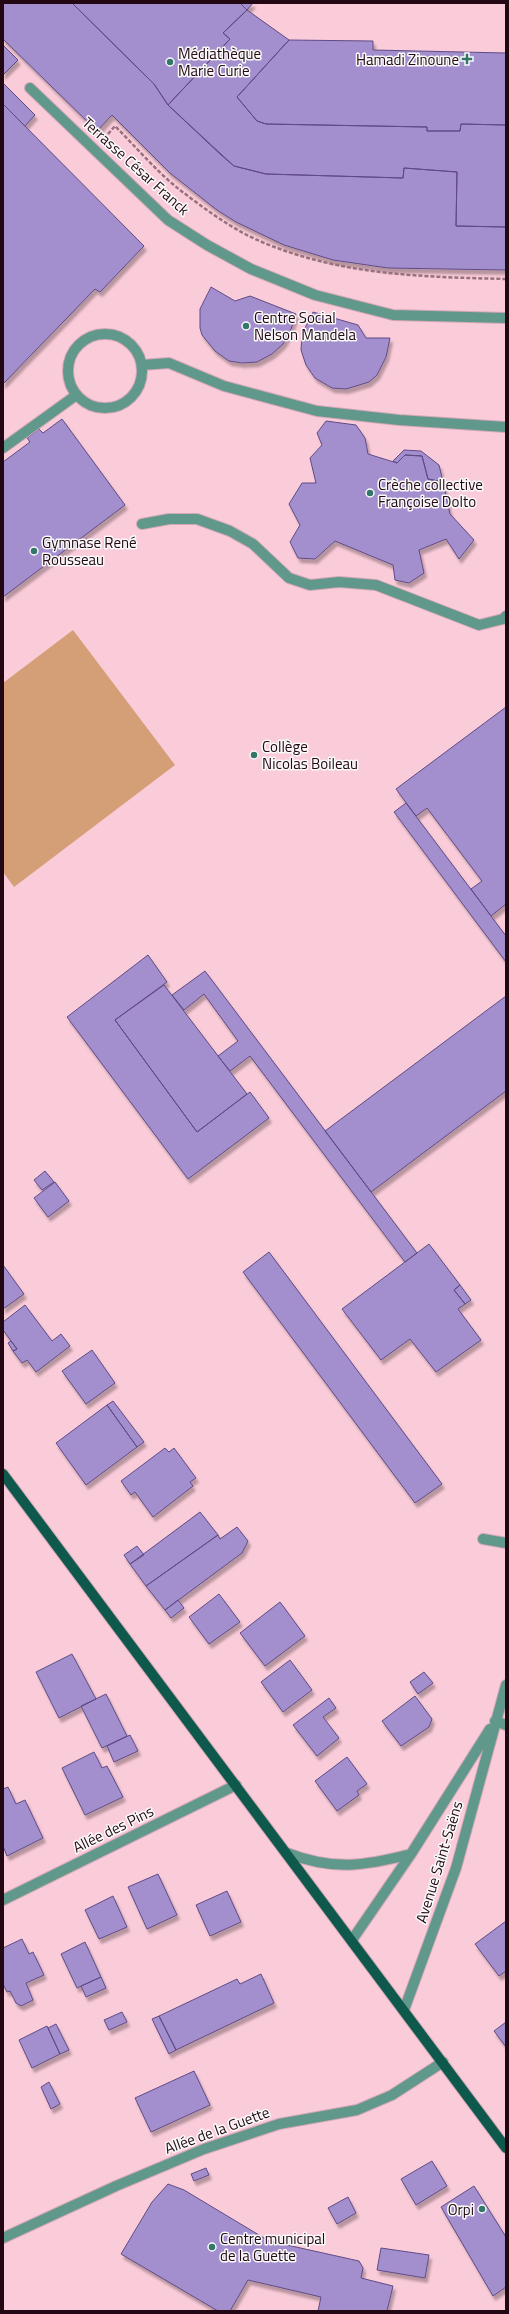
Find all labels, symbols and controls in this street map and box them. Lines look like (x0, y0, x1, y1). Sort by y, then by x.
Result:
place label: Médiathèque Marie Curie (178, 42, 261, 82)
place label: Hamadi Zinoune (356, 48, 459, 71)
marker: Hamadi Zinoune (462, 54, 472, 64)
marker: Médiathèque Marie Curie (165, 57, 175, 67)
street label: Terrasse César Franck (77, 111, 195, 221)
place label: Centre Social Nelson Mandela (254, 306, 357, 346)
marker: Centre Social Nelson Mandela (241, 321, 251, 331)
place label: Crèche collective Françoise Dolto (378, 473, 483, 513)
marker: Crèche collective Françoise Dolto (365, 488, 375, 498)
place label: Gymnase René Rousseau (42, 531, 137, 571)
marker: Gymnase René Rousseau (29, 546, 39, 556)
place label: Collège Nicolas Boileau (262, 735, 358, 775)
marker: Collège Nicolas Boileau (249, 750, 259, 760)
street label: Avenue Saint-Saëns (410, 1798, 468, 1926)
street label: Allée des Pins (69, 1800, 157, 1858)
street label: Allée de la Guette (161, 2100, 273, 2160)
place label: Orpi (448, 2198, 474, 2221)
marker: Orpi (477, 2204, 487, 2214)
place label: Centre municipal de la Guette (220, 2227, 325, 2267)
marker: Centre municipal de la Guette (207, 2242, 217, 2252)

